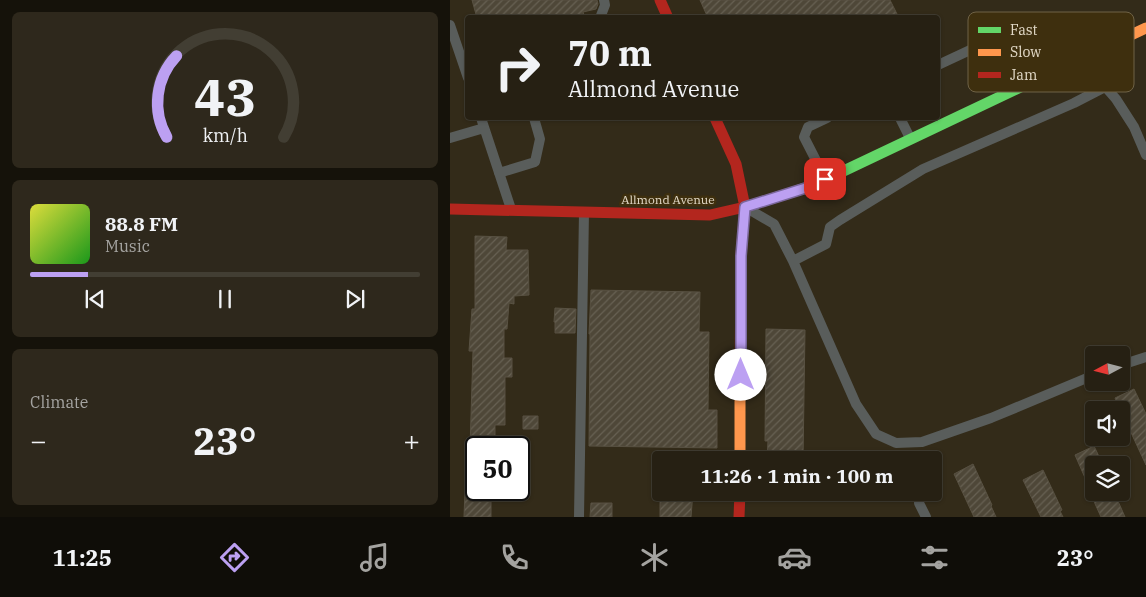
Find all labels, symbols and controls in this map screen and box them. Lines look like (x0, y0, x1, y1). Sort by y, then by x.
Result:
legend (968, 12, 1134, 92)
text: Fast (1010, 21, 1038, 39)
text: 70 m (568, 30, 652, 76)
icon: right (485, 35, 550, 100)
text: Slow (1010, 43, 1041, 61)
text: 43 (194, 63, 256, 130)
text: Jam (1010, 66, 1037, 84)
text: Allmond Avenue (568, 74, 739, 103)
text: km/h (202, 124, 248, 147)
pin (804, 158, 846, 200)
icon: arrive (811, 165, 839, 193)
street label: Allmond Avenue (621, 192, 715, 207)
text: 88.8 FM (105, 212, 178, 236)
text: Music (105, 236, 150, 256)
icon: previous (81, 285, 109, 313)
icon: pause (211, 285, 239, 313)
icon: next (341, 285, 369, 313)
north arrow (1085, 346, 1130, 391)
map controls (1085, 346, 1130, 501)
position arrow (714, 348, 766, 400)
text: Climate (30, 392, 88, 412)
button: sound (1085, 401, 1130, 446)
text: 23° (193, 416, 257, 465)
text: − (30, 422, 47, 459)
text: + (403, 422, 420, 459)
speed limit sign: 50 (465, 436, 530, 501)
button: layers (1085, 456, 1130, 501)
text: 11:26 · 1 min · 100 m (701, 464, 893, 488)
icon: directions (217, 540, 252, 575)
icon: music (357, 540, 392, 575)
icon: phone (497, 540, 532, 575)
icon: climate (637, 540, 672, 575)
icon: car (777, 540, 812, 575)
icon: filters (917, 540, 952, 575)
text: 11:25 (52, 543, 112, 572)
text: 23° (1057, 543, 1093, 572)

